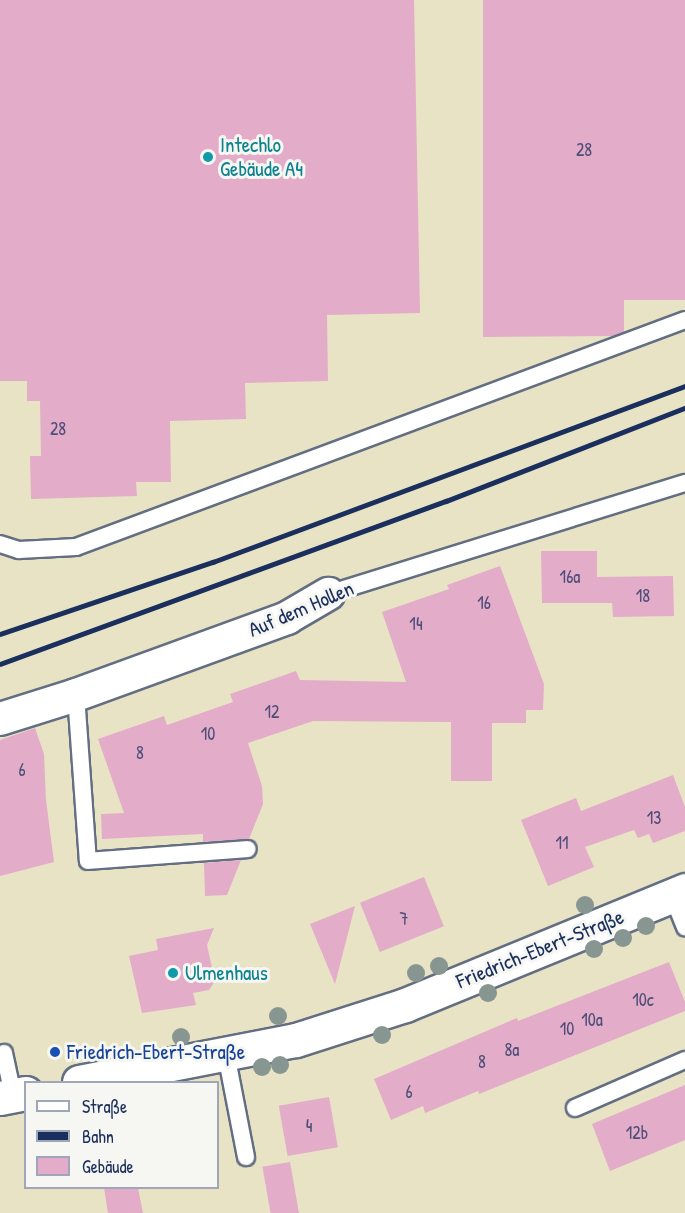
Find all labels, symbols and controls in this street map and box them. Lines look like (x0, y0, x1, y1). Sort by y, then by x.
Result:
place label: Intechlo Gebäude A4 (220, 132, 303, 182)
house number: 28 (576, 139, 592, 161)
marker: Intechlo Gebäude A4 (201, 150, 215, 164)
house number: 28 (50, 418, 66, 440)
house number: 16a (560, 566, 580, 588)
street label: Auf dem Hollen (245, 576, 357, 642)
house number: 18 (636, 585, 650, 607)
house number: 16 (477, 592, 491, 614)
house number: 14 (409, 613, 423, 635)
house number: 12 (265, 701, 279, 723)
house number: 10 (201, 723, 215, 745)
house number: 8 (136, 742, 144, 764)
house number: 6 (18, 759, 26, 781)
house number: 13 (647, 807, 661, 829)
house number: 11 (555, 832, 569, 854)
street label: Friedrich-Ebert-Straße (453, 904, 627, 994)
house number: 7 (400, 908, 408, 930)
place label: Ulmenhaus (185, 960, 268, 986)
marker: Ulmenhaus (166, 966, 180, 980)
house number: 10c (632, 989, 654, 1011)
house number: 10a (581, 1009, 603, 1031)
house number: 10 (560, 1018, 574, 1040)
place label: Friedrich-Ebert-Straße (67, 1039, 245, 1065)
house number: 8a (505, 1039, 519, 1061)
marker: Friedrich-Ebert-Straße (48, 1045, 62, 1059)
house number: 8 (478, 1051, 486, 1073)
legend (24, 1081, 219, 1189)
house number: 6 (405, 1081, 413, 1103)
text: Straße (82, 1094, 127, 1119)
house number: 4 (306, 1115, 312, 1137)
house number: 12b (626, 1122, 648, 1144)
text: Bahn (82, 1124, 114, 1149)
text: Gebäude (82, 1154, 134, 1179)

